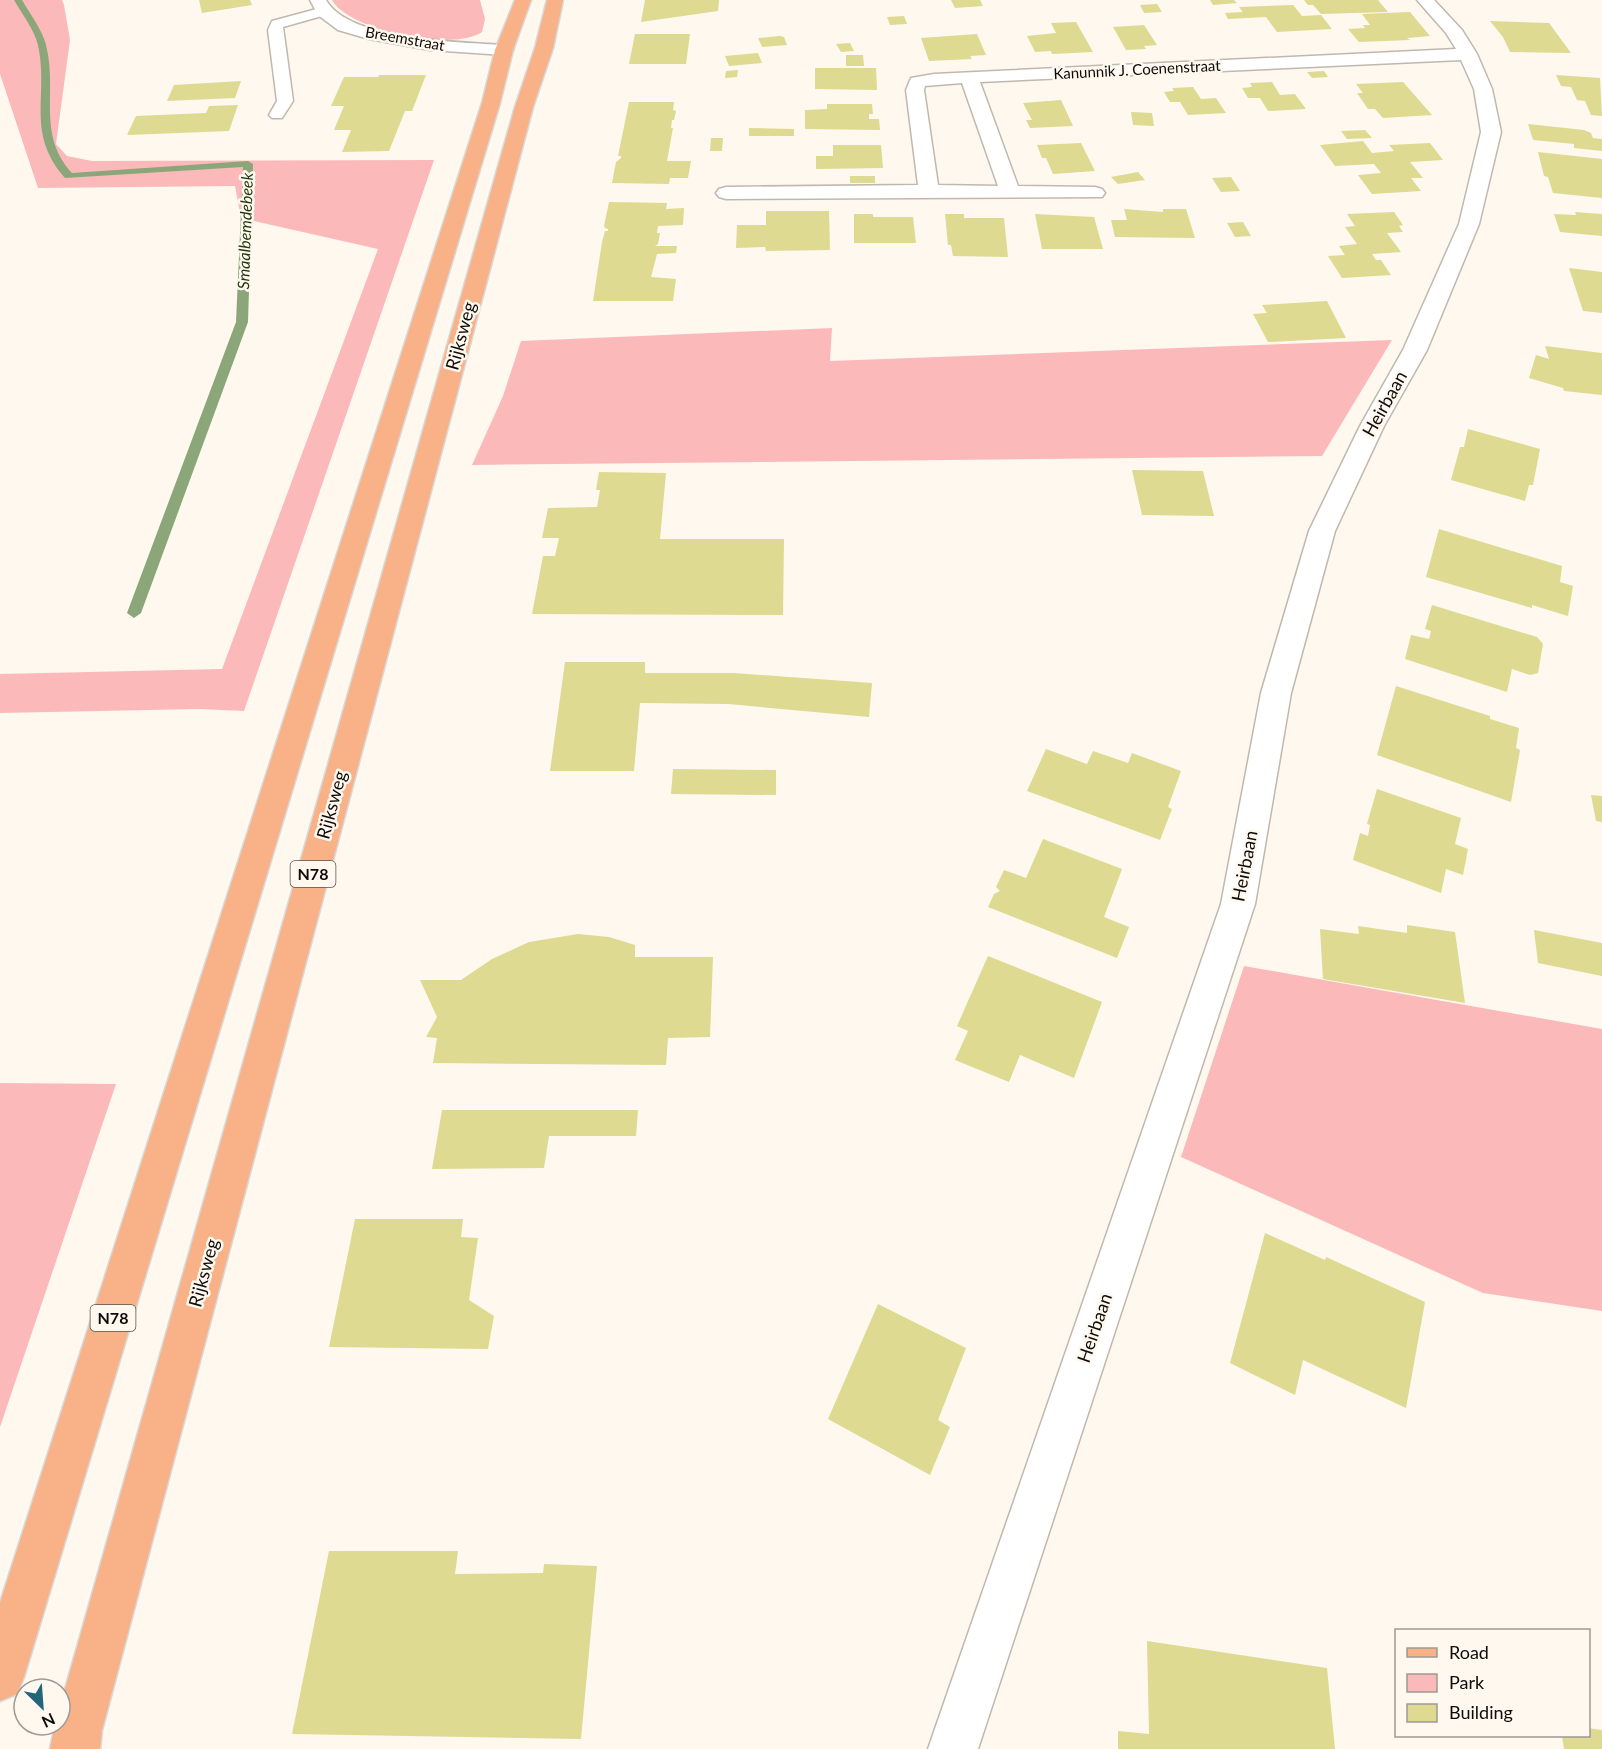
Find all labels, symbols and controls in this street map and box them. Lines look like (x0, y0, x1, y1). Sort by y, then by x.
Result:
street label: Breemstraat (364, 22, 447, 54)
street label: Kanunnik J. Coenenstraat (1053, 56, 1222, 82)
water label: Smaalbemdebeek (233, 172, 256, 290)
street label: Rijksweg (440, 299, 480, 372)
street label: Heirbaan (1357, 367, 1411, 440)
street label: Rijksweg (311, 768, 351, 841)
street label: Heirbaan (1226, 828, 1262, 903)
road number: N78 (290, 861, 336, 887)
street label: Rijksweg (183, 1236, 223, 1309)
street label: Heirbaan (1072, 1290, 1116, 1365)
road number: N78 (90, 1305, 136, 1331)
legend (1395, 1629, 1590, 1737)
text: Road (1449, 1641, 1489, 1663)
text: Park (1449, 1671, 1485, 1693)
north arrow (12, 1677, 72, 1737)
text: Building (1449, 1701, 1513, 1723)
text: N (39, 1710, 58, 1732)

